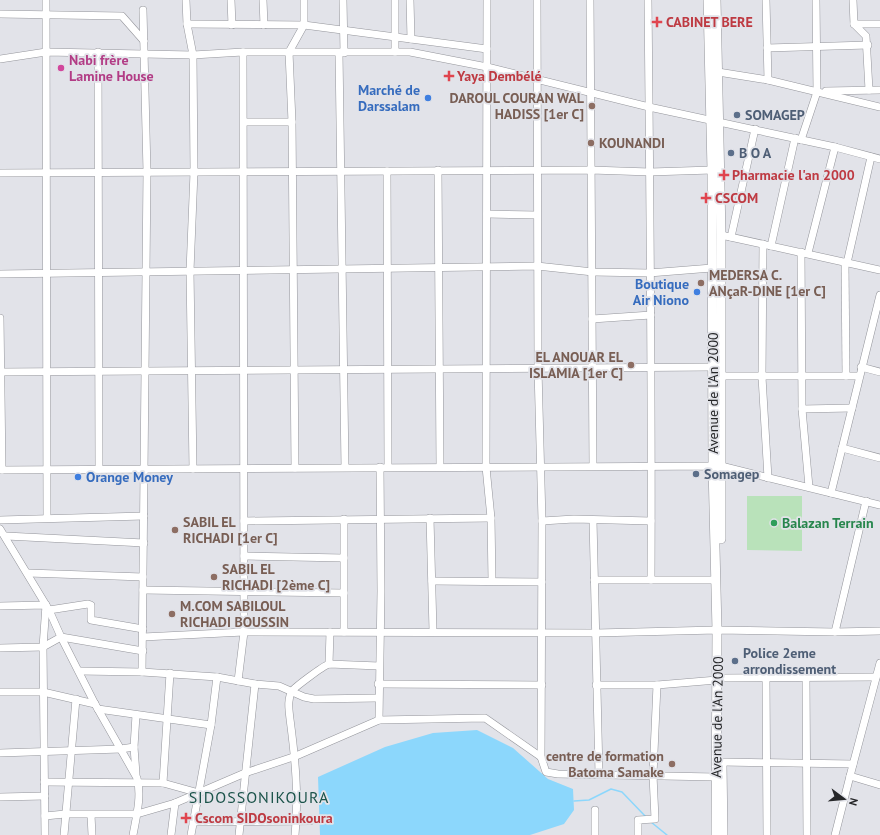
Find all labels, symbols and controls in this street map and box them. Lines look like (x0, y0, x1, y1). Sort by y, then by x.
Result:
place label: CABINET BERE (666, 13, 753, 31)
marker: CABINET BERE (651, 16, 663, 28)
place label: Nabi frère Lamine House (69, 51, 154, 85)
marker: Nabi frère Lamine House (56, 63, 66, 73)
place label: Yaya Dembélé (456, 67, 542, 85)
marker: Yaya Dembélé (444, 71, 454, 81)
place label: Marché de Darssalam (358, 81, 420, 115)
place label: DAROUL COURAN WAL HADISS [1er C] (449, 89, 585, 123)
marker: Marché de Darssalam (423, 93, 433, 103)
marker: DAROUL COURAN WAL HADISS [1er C] (587, 101, 597, 111)
place label: SOMAGEP (745, 106, 805, 124)
marker: SOMAGEP (732, 110, 742, 120)
place label: KOUNANDI (599, 134, 665, 152)
marker: KOUNANDI (586, 138, 596, 148)
place label: B O A (739, 144, 772, 162)
marker: B O A (726, 148, 736, 158)
place label: Pharmacie l'an 2000 (732, 166, 855, 184)
marker: Pharmacie l'an 2000 (719, 170, 729, 180)
place label: CSCOM (715, 189, 758, 207)
marker: CSCOM (700, 192, 712, 204)
place label: MEDERSA C. ANçaR-DINE [1er C] (709, 266, 826, 300)
place label: Boutique Air Niono (633, 275, 689, 309)
marker: MEDERSA C. ANçaR-DINE [1er C] (696, 278, 706, 288)
marker: Boutique Air Niono (692, 287, 702, 297)
street label: Avenue de l'An 2000 (704, 332, 722, 454)
place label: EL ANOUAR EL ISLAMIA [1er C] (529, 348, 624, 382)
marker: EL ANOUAR EL ISLAMIA [1er C] (626, 360, 636, 370)
place label: Somagep (704, 465, 760, 483)
place label: Orange Money (86, 468, 173, 486)
marker: Somagep (691, 469, 701, 479)
marker: Orange Money (73, 472, 83, 482)
place label: SABIL EL RICHADI [1er C] (183, 513, 278, 547)
place label: Balazan Terrain (782, 514, 874, 532)
marker: Balazan Terrain (769, 518, 779, 528)
marker: SABIL EL RICHADI [1er C] (170, 525, 180, 535)
place label: SABIL EL RICHADI [2ème C] (222, 560, 330, 594)
marker: SABIL EL RICHADI [2ème C] (209, 572, 219, 582)
place label: M.COM SABILOUL RICHADI BOUSSIN (180, 597, 289, 631)
marker: M.COM SABILOUL RICHADI BOUSSIN (167, 609, 177, 619)
place label: Police 2eme arrondissement (743, 644, 836, 678)
street label: Avenue de l'An 2000 (707, 656, 727, 778)
marker: Police 2eme arrondissement (730, 656, 740, 666)
place label: centre de formation Batoma Samake (546, 747, 664, 781)
marker: centre de formation Batoma Samake (667, 759, 677, 769)
north arrow (824, 779, 864, 819)
district label: SIDOSSONIKOURA (189, 787, 329, 807)
text: N (846, 796, 861, 807)
place label: Cscom SIDOsoninkoura (195, 809, 333, 827)
marker: Cscom SIDOsoninkoura (180, 812, 192, 824)

